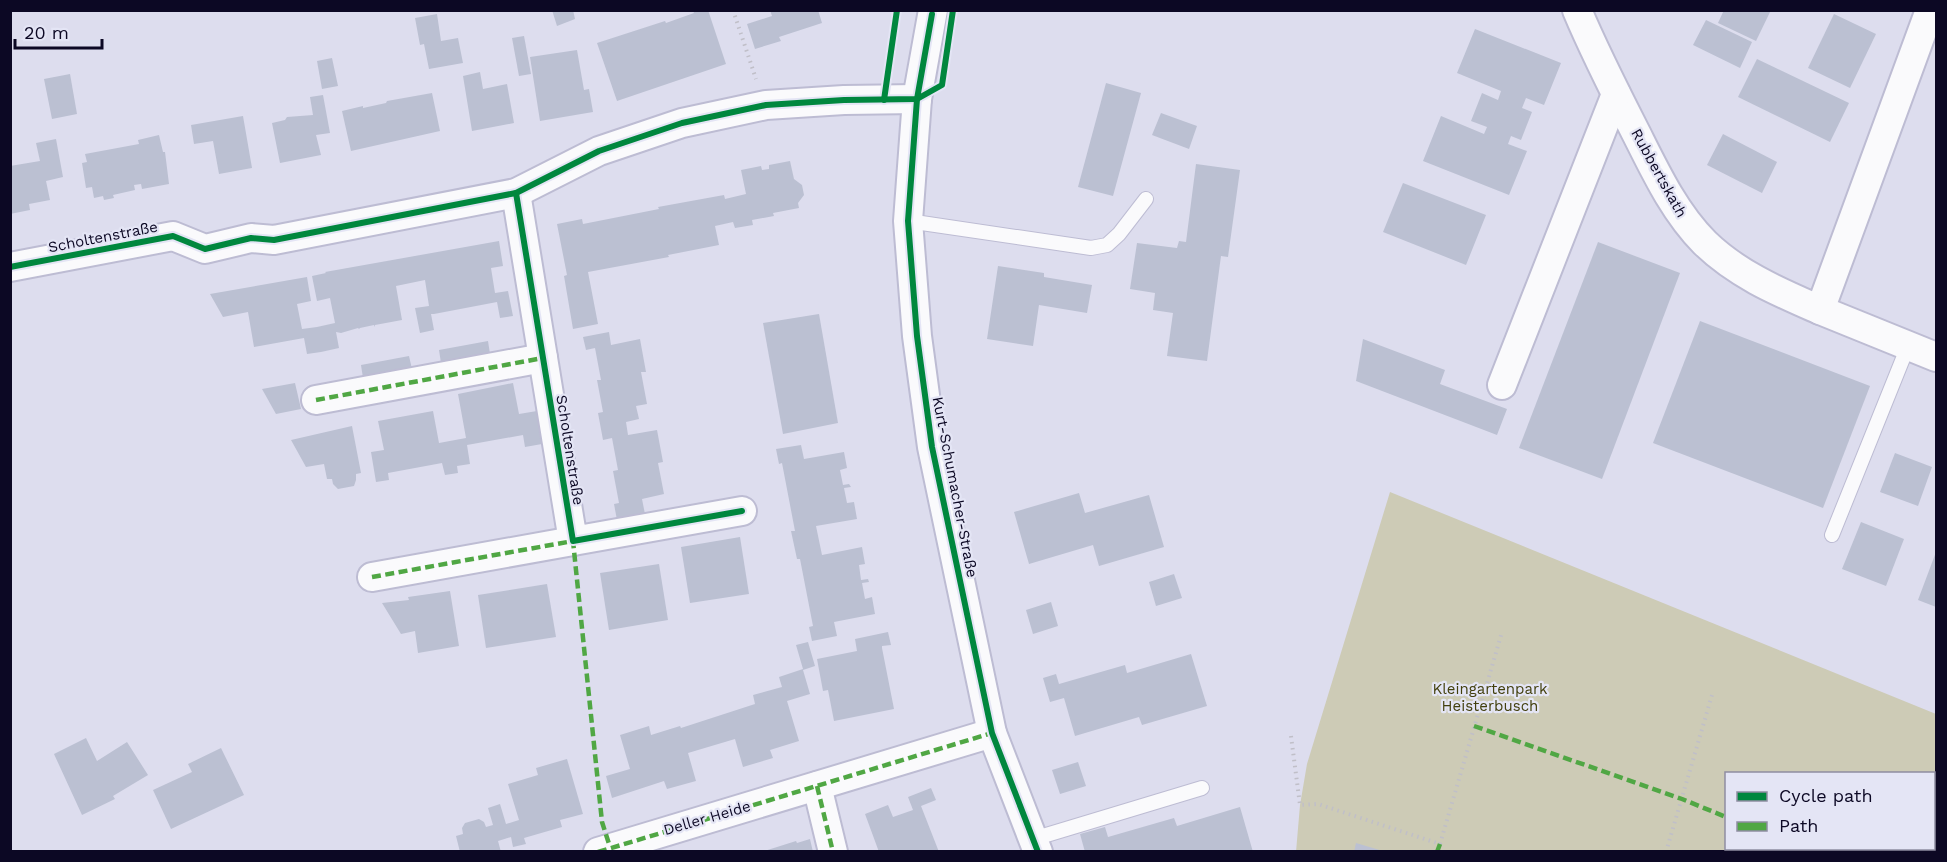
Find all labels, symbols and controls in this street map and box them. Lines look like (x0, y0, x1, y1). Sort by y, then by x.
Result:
scale bar (15, 12, 102, 50)
text: 20 m (24, 22, 69, 43)
street label: Rubbertskath (1627, 126, 1691, 220)
street label: Scholtenstraße (47, 218, 159, 256)
street label: Scholtenstraße (552, 394, 588, 506)
street label: Kurt-Schumacher-Straße (929, 395, 981, 579)
park label: Kleingartenpark Heisterbusch (1432, 680, 1548, 715)
legend (1725, 772, 1935, 850)
text: Cycle path (1779, 785, 1873, 806)
street label: Deller Heide (661, 797, 753, 839)
text: Path (1779, 815, 1819, 836)

